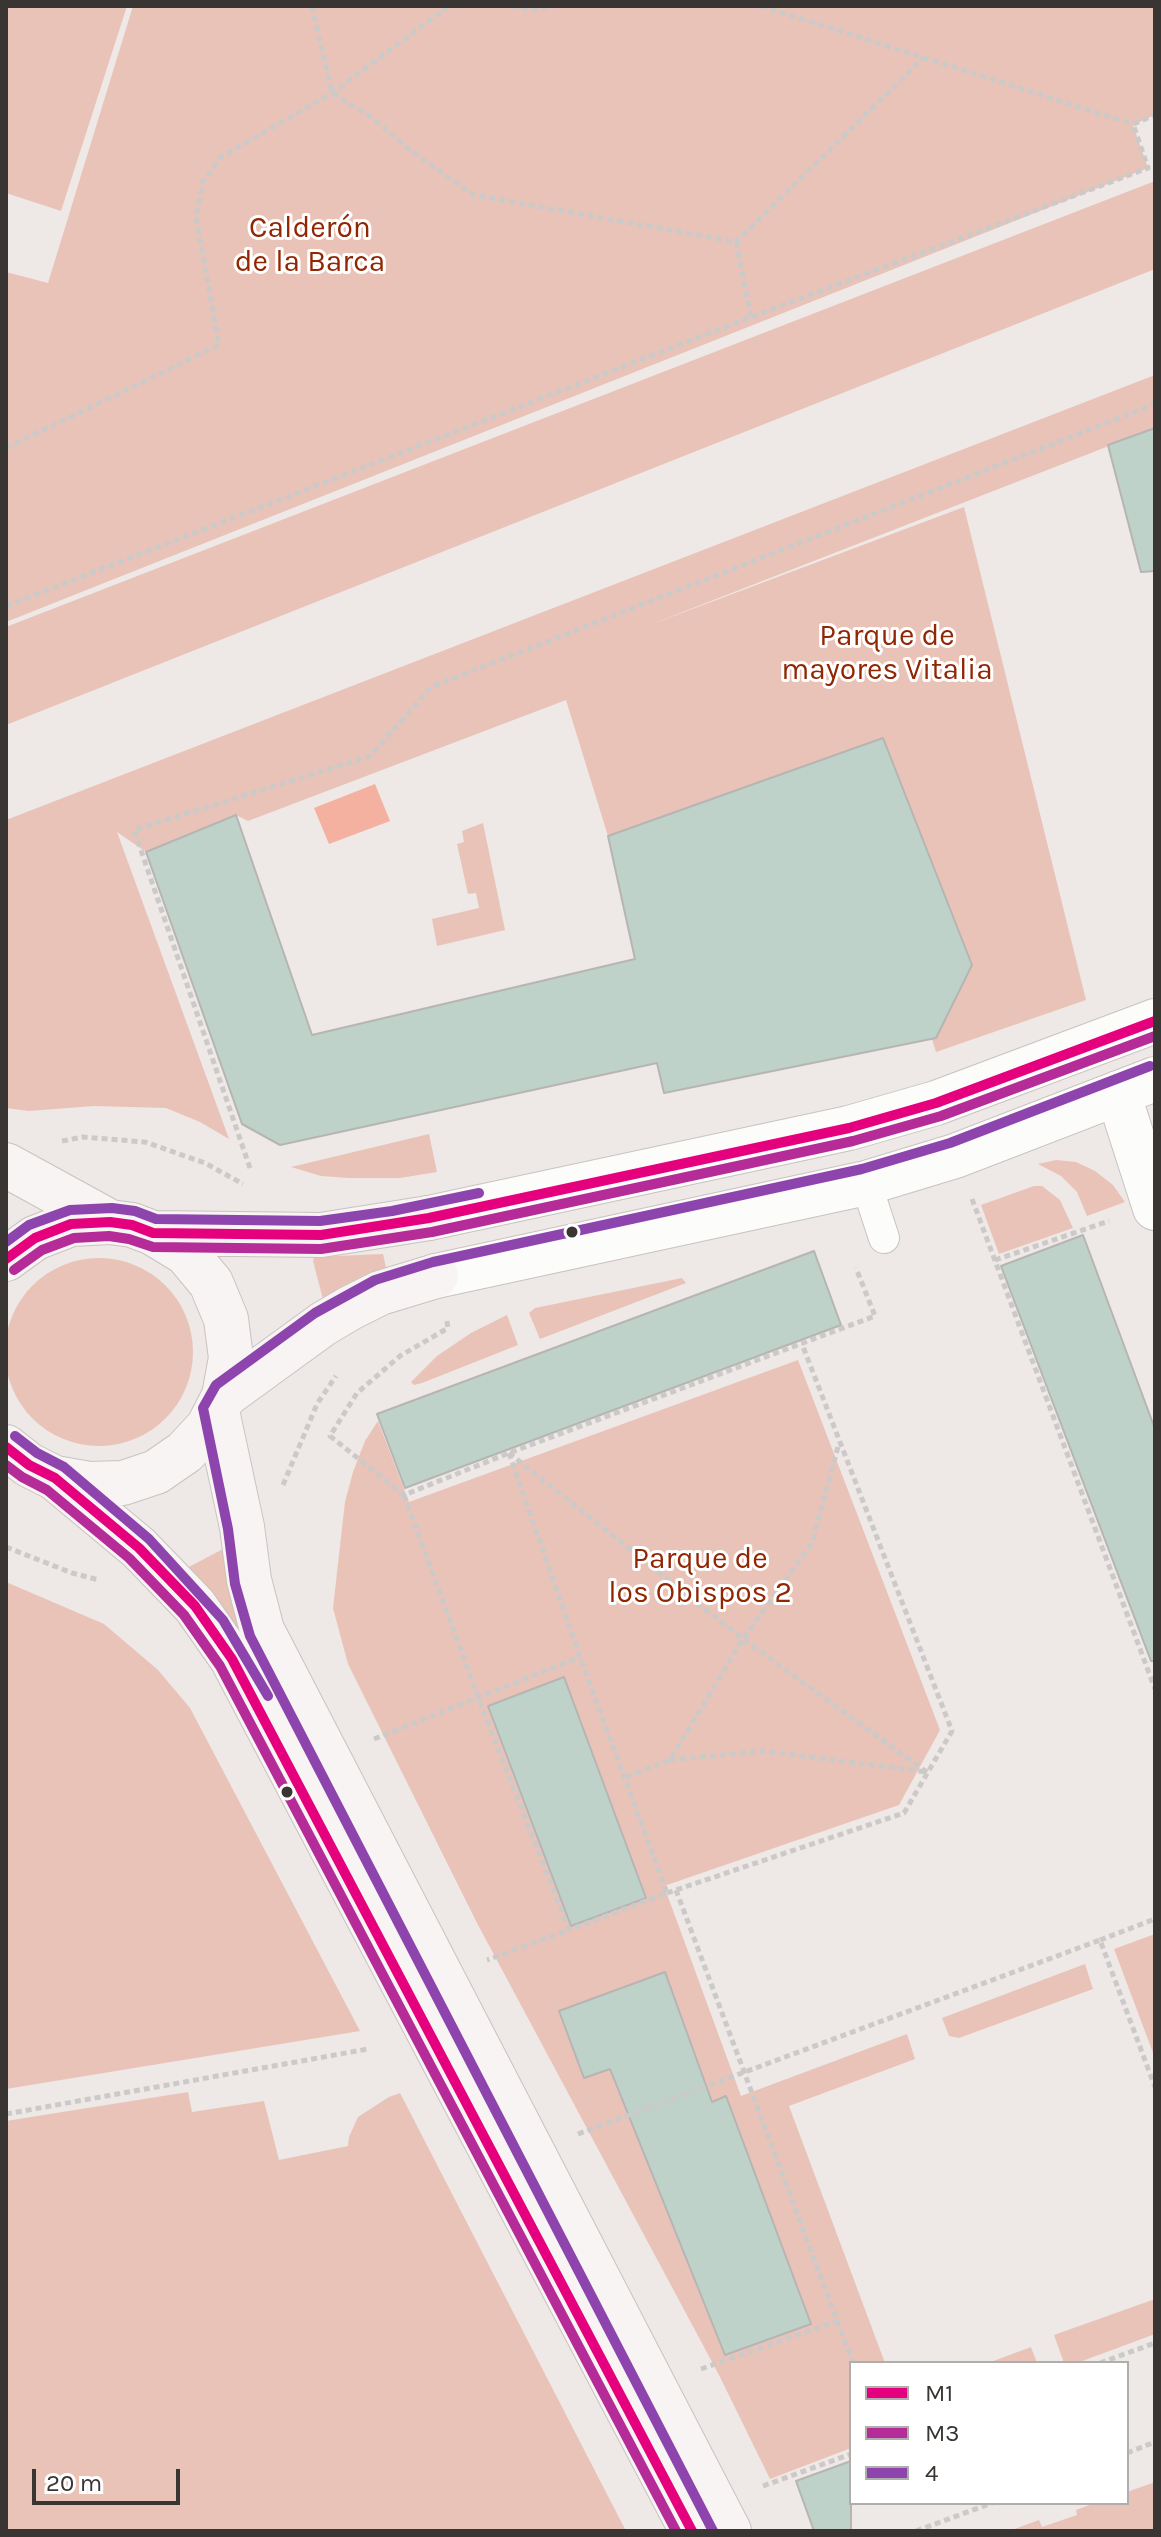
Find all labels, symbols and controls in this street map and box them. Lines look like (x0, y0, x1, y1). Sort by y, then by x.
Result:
park label: Calderón de la Barca (235, 210, 385, 280)
park label: Parque de mayores Vitalia (781, 618, 993, 688)
unlabelled marker (564, 1224, 580, 1240)
park label: Parque de los Obispos 2 (608, 1541, 792, 1612)
unlabelled marker (279, 1784, 295, 1800)
legend (849, 2361, 1129, 2505)
text: M1 (925, 2379, 953, 2407)
text: M3 (925, 2419, 960, 2447)
scale bar (36, 2453, 184, 2503)
text: 4 (925, 2459, 938, 2487)
text: 20 m (46, 2469, 102, 2497)

